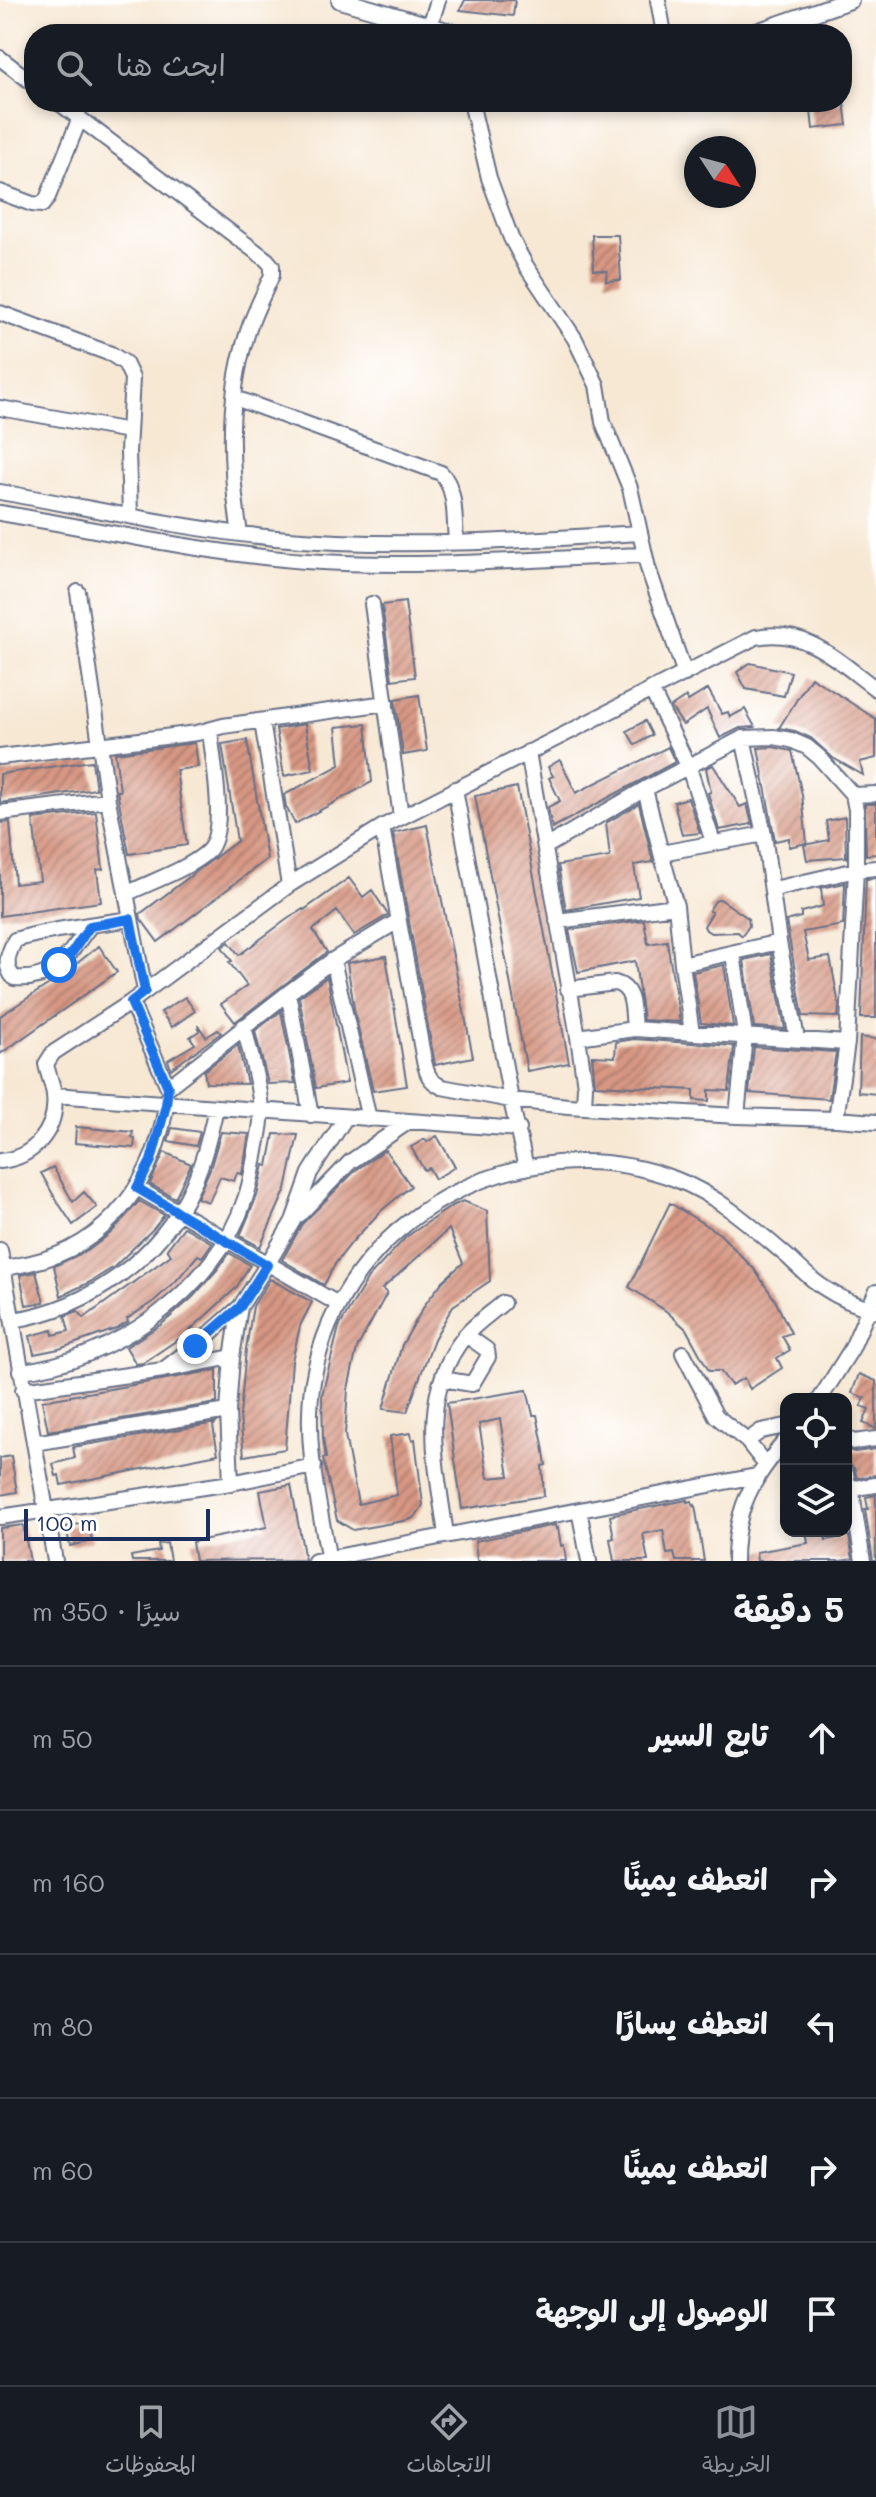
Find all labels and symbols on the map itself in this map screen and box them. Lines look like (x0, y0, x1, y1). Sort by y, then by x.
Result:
north arrow (684, 136, 756, 208)
route start (41, 947, 77, 983)
route end (177, 1328, 213, 1364)
scale bar (24, 1505, 210, 1541)

